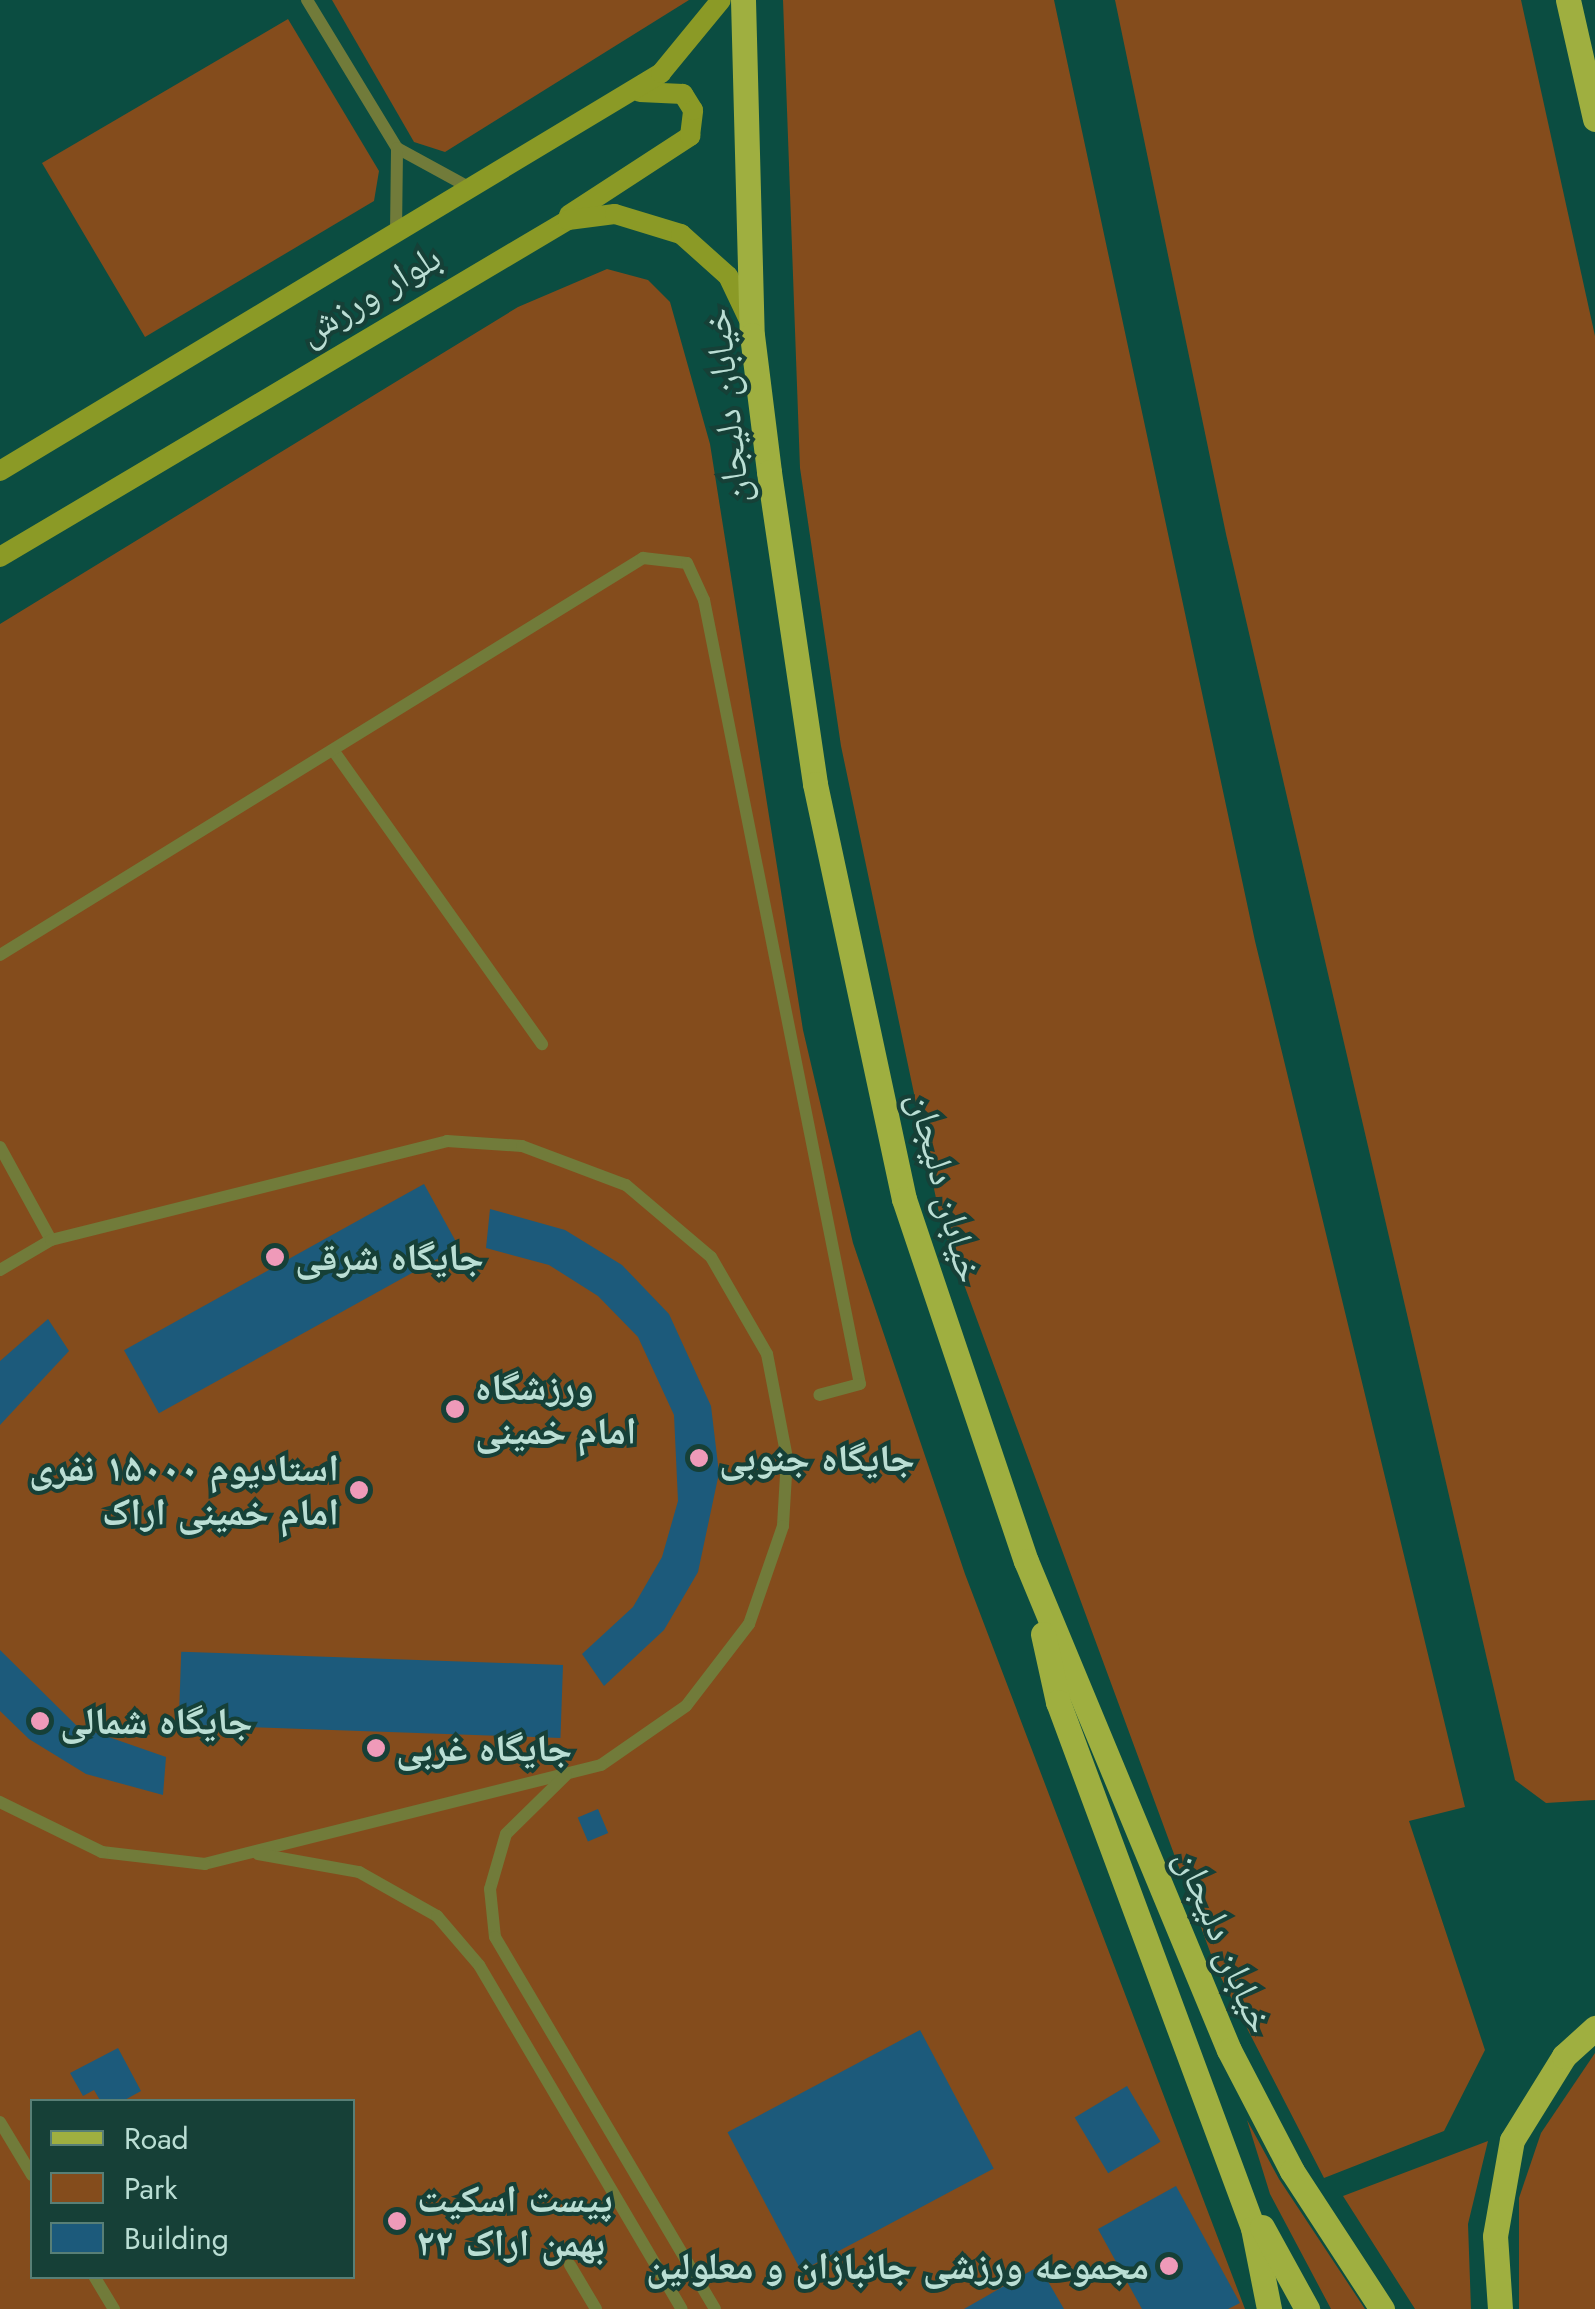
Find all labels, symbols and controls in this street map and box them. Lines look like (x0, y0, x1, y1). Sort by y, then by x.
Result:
street label: بلوار ورزش (289, 234, 449, 354)
street label: خیابان دلیجان (693, 306, 759, 506)
street label: خیابان دلیجان (899, 1087, 993, 1287)
place label: جایگاه شرقی (295, 1234, 484, 1280)
marker: جایگاه شرقی (264, 1246, 286, 1268)
place label: ورزشگاه امام خمینی (475, 1364, 637, 1454)
marker: ورزشگاه امام خمینی (444, 1398, 466, 1420)
place label: جایگاه جنوبی (719, 1435, 915, 1481)
place label: استادیوم ۱۵۰۰۰ نفری امام خمینی اراک (29, 1445, 339, 1535)
marker: جایگاه جنوبی (688, 1447, 710, 1469)
marker: استادیوم ۱۵۰۰۰ نفری امام خمینی اراک (348, 1479, 370, 1501)
place label: جایگاه شمالی (60, 1698, 253, 1744)
marker: جایگاه شمالی (29, 1710, 51, 1732)
place label: جایگاه غربی (396, 1725, 572, 1771)
marker: جایگاه غربی (365, 1737, 387, 1759)
street label: خیابان دلیجان (1166, 1842, 1284, 2040)
legend (30, 2099, 355, 2279)
text: Road (124, 2117, 189, 2160)
text: Park (124, 2167, 177, 2210)
place label: پیست اسکیت ۲۲ بهمن اراک (417, 2176, 613, 2266)
marker: پیست اسکیت ۲۲ بهمن اراک (386, 2210, 408, 2232)
text: Building (124, 2217, 229, 2260)
place label: مجموعه ورزشی جانبازان و معلولین (646, 2243, 1149, 2289)
marker: مجموعه ورزشی جانبازان و معلولین (1158, 2255, 1180, 2277)

